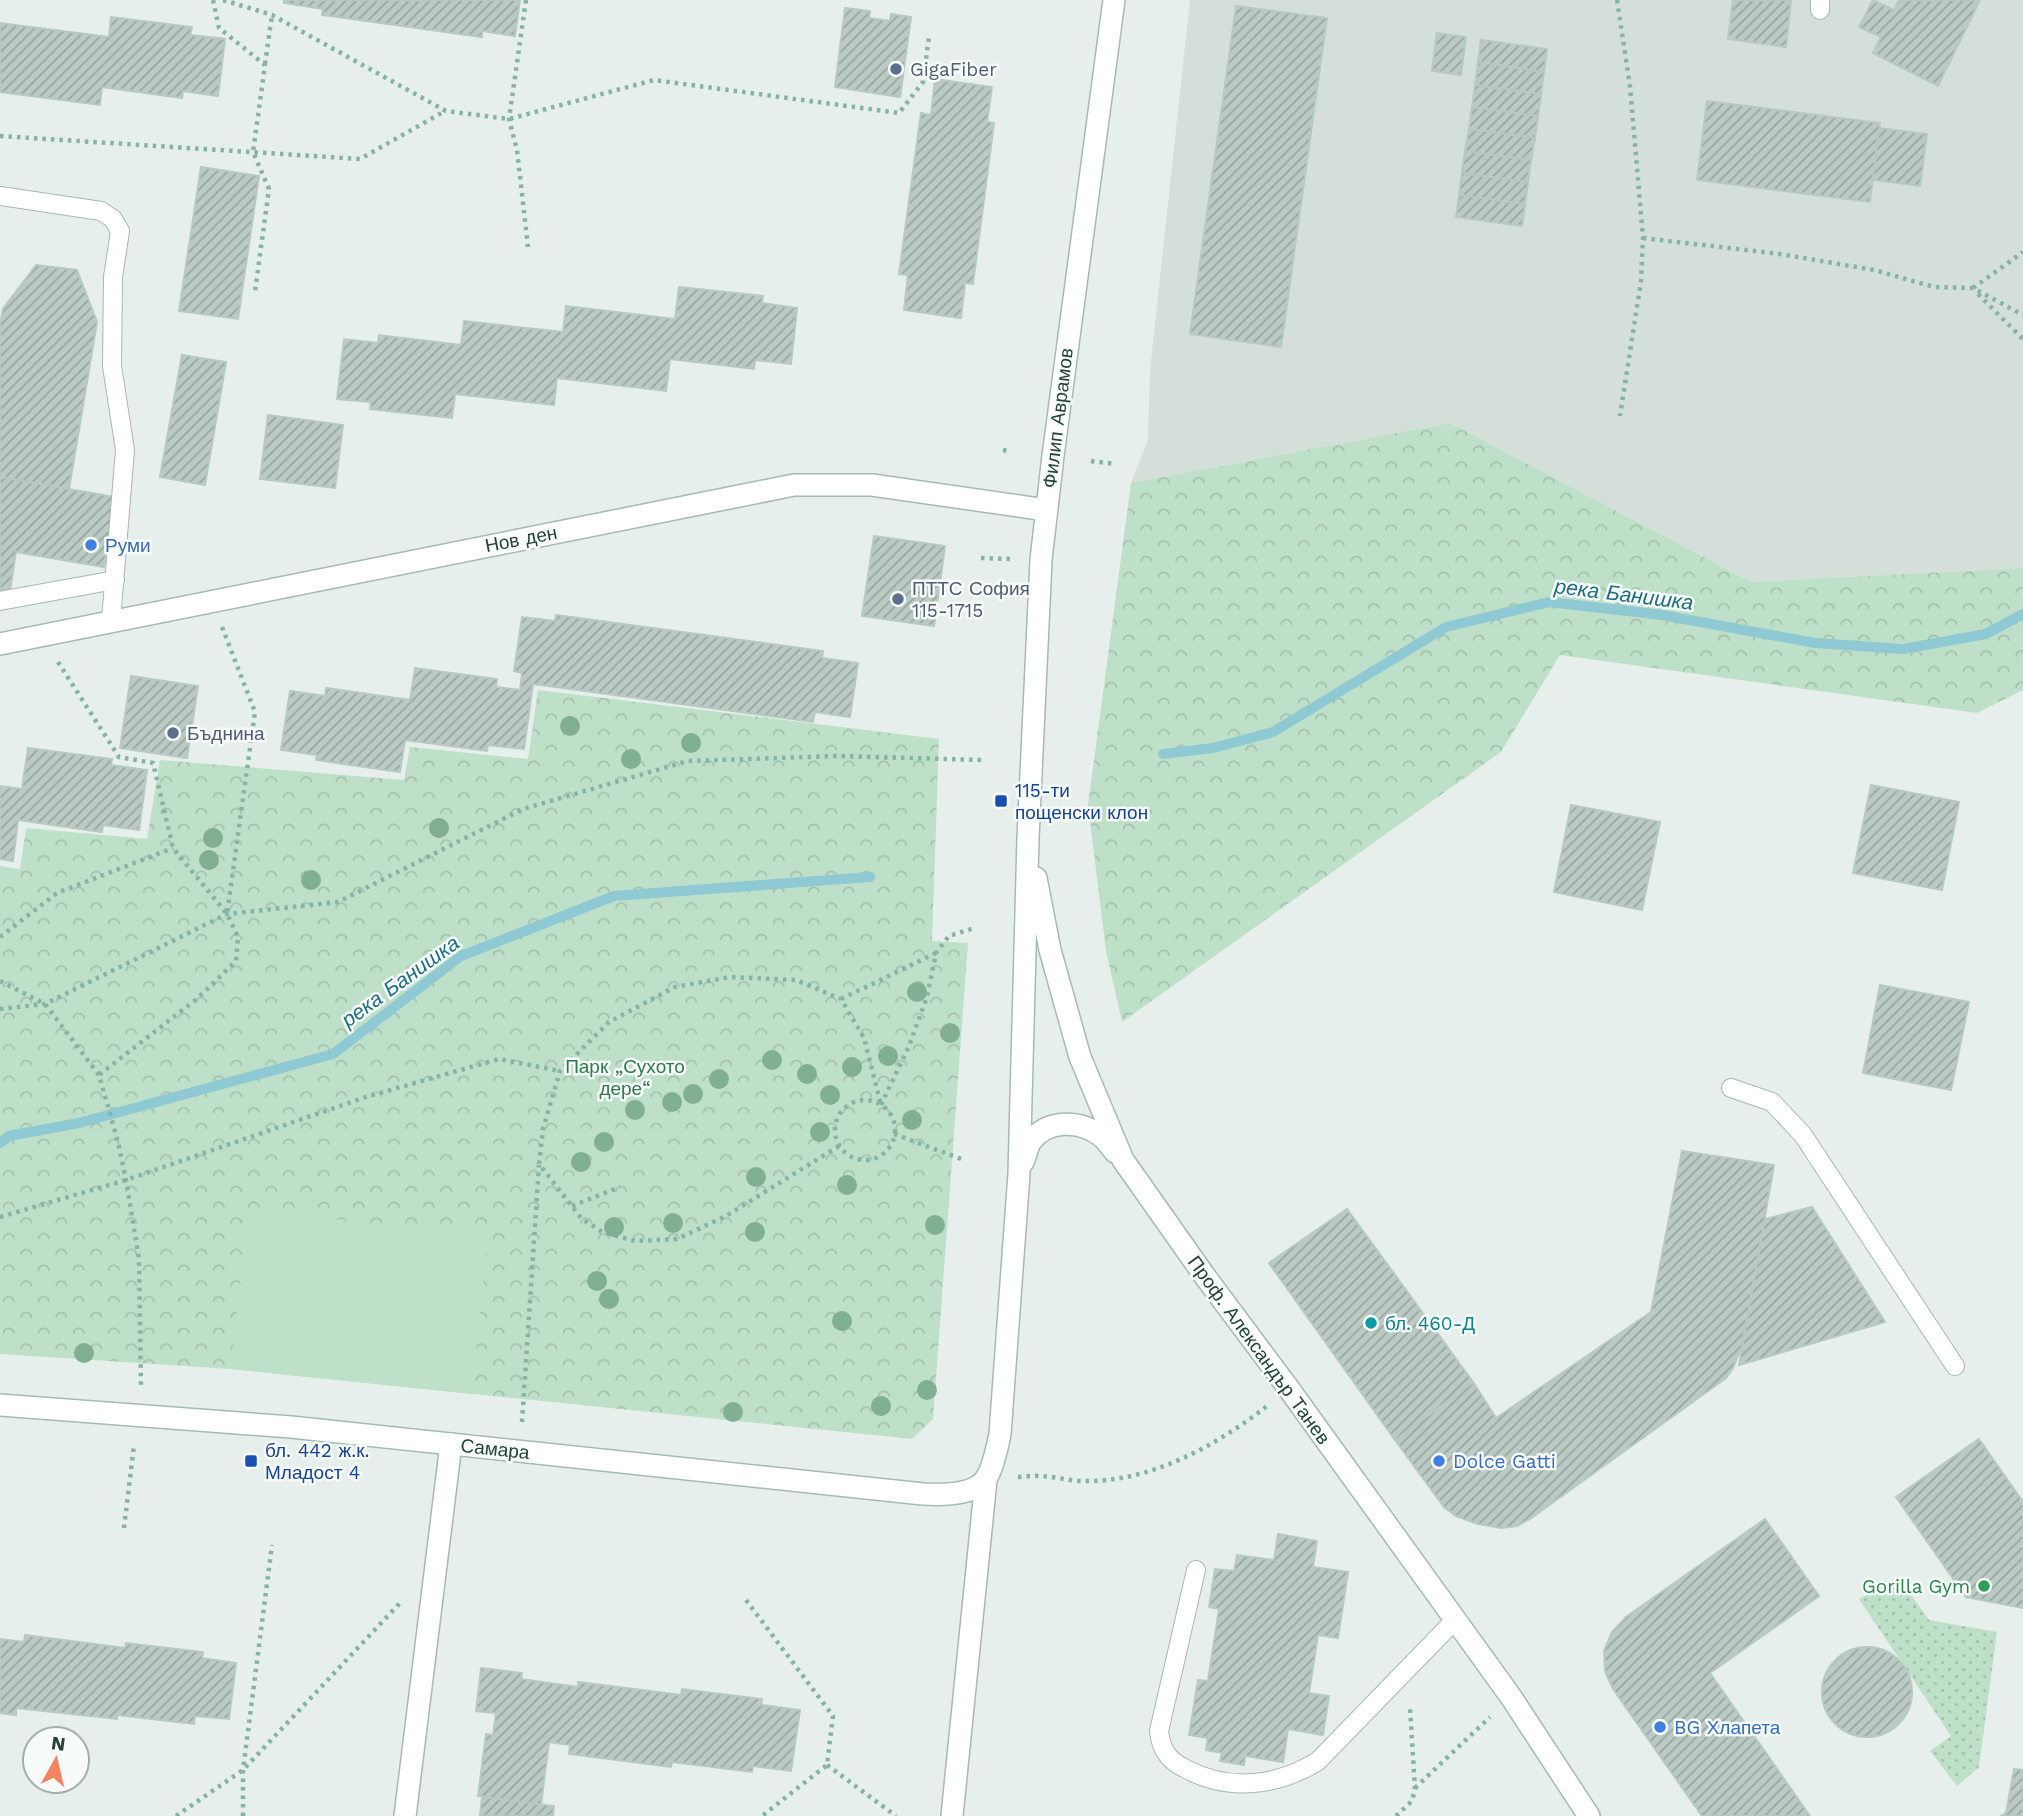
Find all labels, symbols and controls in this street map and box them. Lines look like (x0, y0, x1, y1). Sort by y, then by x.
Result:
place label: GigaFiber (910, 58, 997, 81)
marker: GigaFiber (888, 61, 904, 77)
street label: Филип Аврамов (1038, 347, 1078, 489)
street label: Нов ден (483, 521, 559, 557)
place label: Руми (105, 534, 151, 557)
marker: Руми (83, 537, 99, 553)
water label: река Банишка (1552, 573, 1695, 615)
place label: ПТТС София 115-1715 (912, 577, 1030, 622)
marker: ПТТС София 115-1715 (890, 591, 906, 607)
place label: Бъднина (187, 722, 265, 745)
marker: Бъднина (165, 725, 181, 741)
place label: 115-ти пощенски клон (1015, 779, 1148, 824)
marker: 115-ти пощенски клон (993, 793, 1009, 809)
water label: река Банишка (335, 930, 464, 1033)
park label: Парк „Сухото дере“ (565, 1055, 685, 1100)
street label: Проф. Александър Танев (1183, 1251, 1335, 1449)
place label: бл. 460-Д (1385, 1312, 1475, 1335)
marker: бл. 460-Д (1363, 1315, 1379, 1331)
street label: Самара (459, 1434, 531, 1464)
place label: бл. 442 ж.к. Младост 4 (265, 1439, 370, 1484)
place label: Dolce Gatti (1453, 1450, 1556, 1473)
marker: бл. 442 ж.к. Младост 4 (243, 1453, 259, 1469)
marker: Dolce Gatti (1431, 1453, 1447, 1469)
place label: Gorilla Gym (1862, 1575, 1970, 1598)
marker: Gorilla Gym (1976, 1578, 1992, 1594)
place label: BG Хлапета (1674, 1716, 1781, 1739)
marker: BG Хлапета (1652, 1719, 1668, 1735)
north arrow (21, 1725, 91, 1795)
text: N (50, 1731, 67, 1756)

